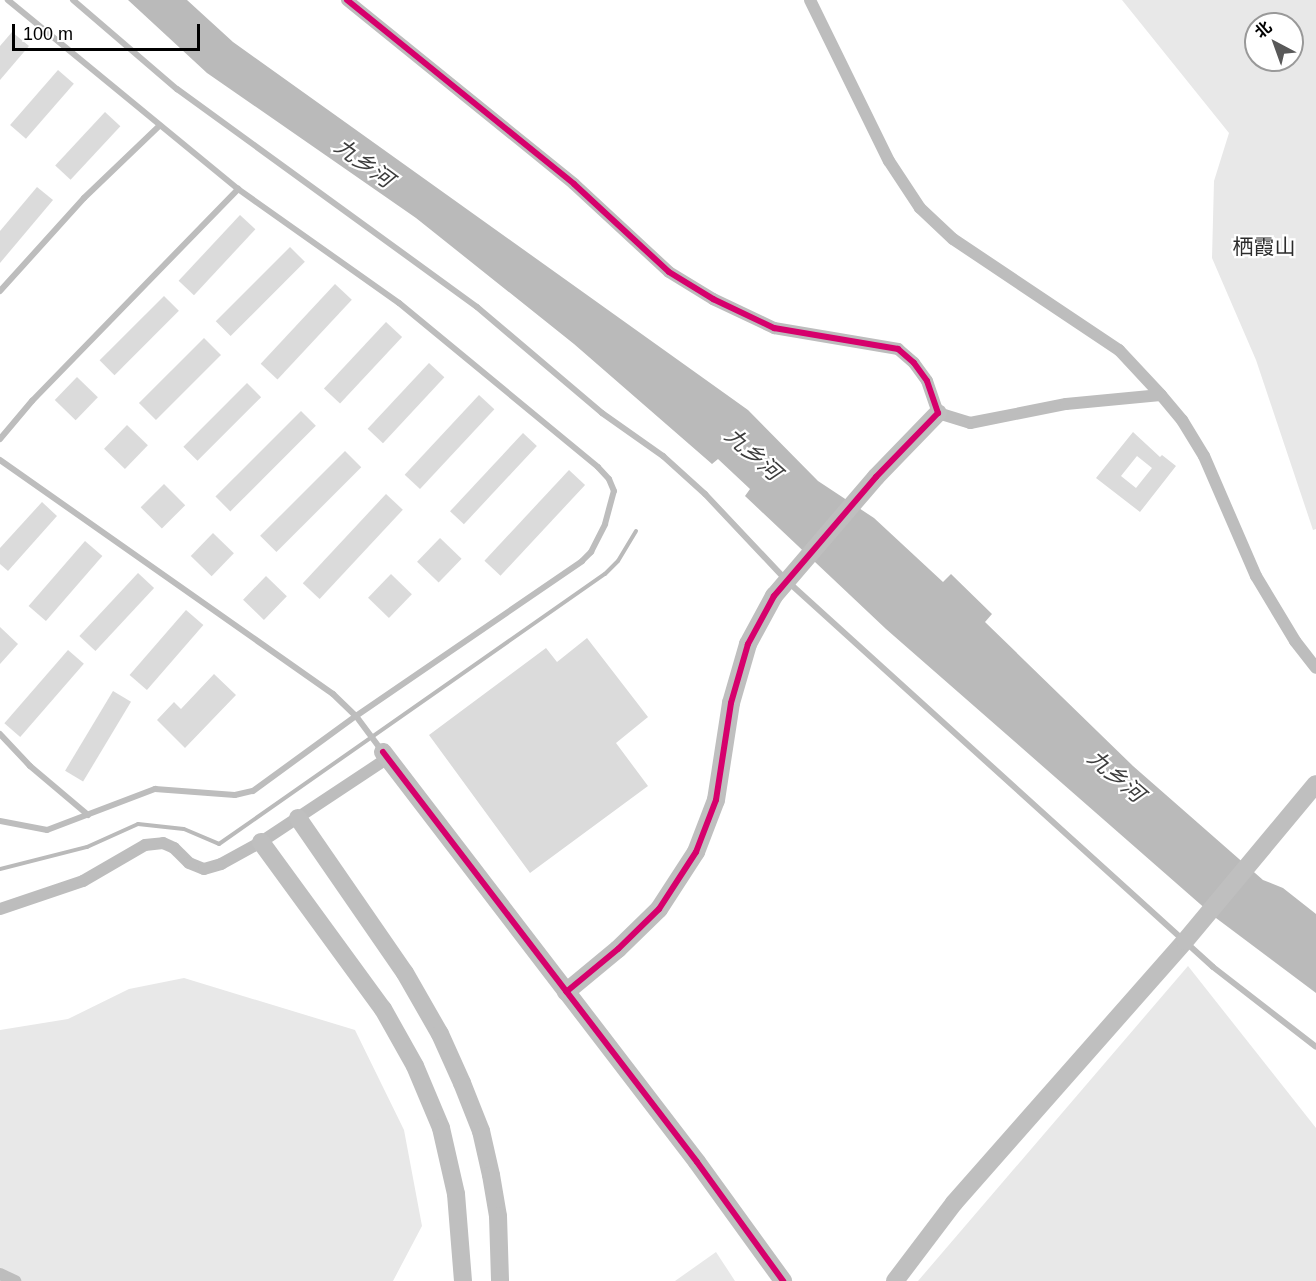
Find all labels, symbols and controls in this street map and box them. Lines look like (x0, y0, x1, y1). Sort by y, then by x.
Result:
scale bar (15, 12, 202, 50)
north arrow (1244, 12, 1304, 72)
text: 北 (1252, 18, 1275, 41)
text: 100 m (23, 24, 73, 44)
water label: 九乡河 (330, 133, 398, 193)
park label: 栖霞山 (1233, 234, 1295, 260)
water label: 九乡河 (720, 422, 786, 486)
water label: 九乡河 (1082, 744, 1150, 808)

